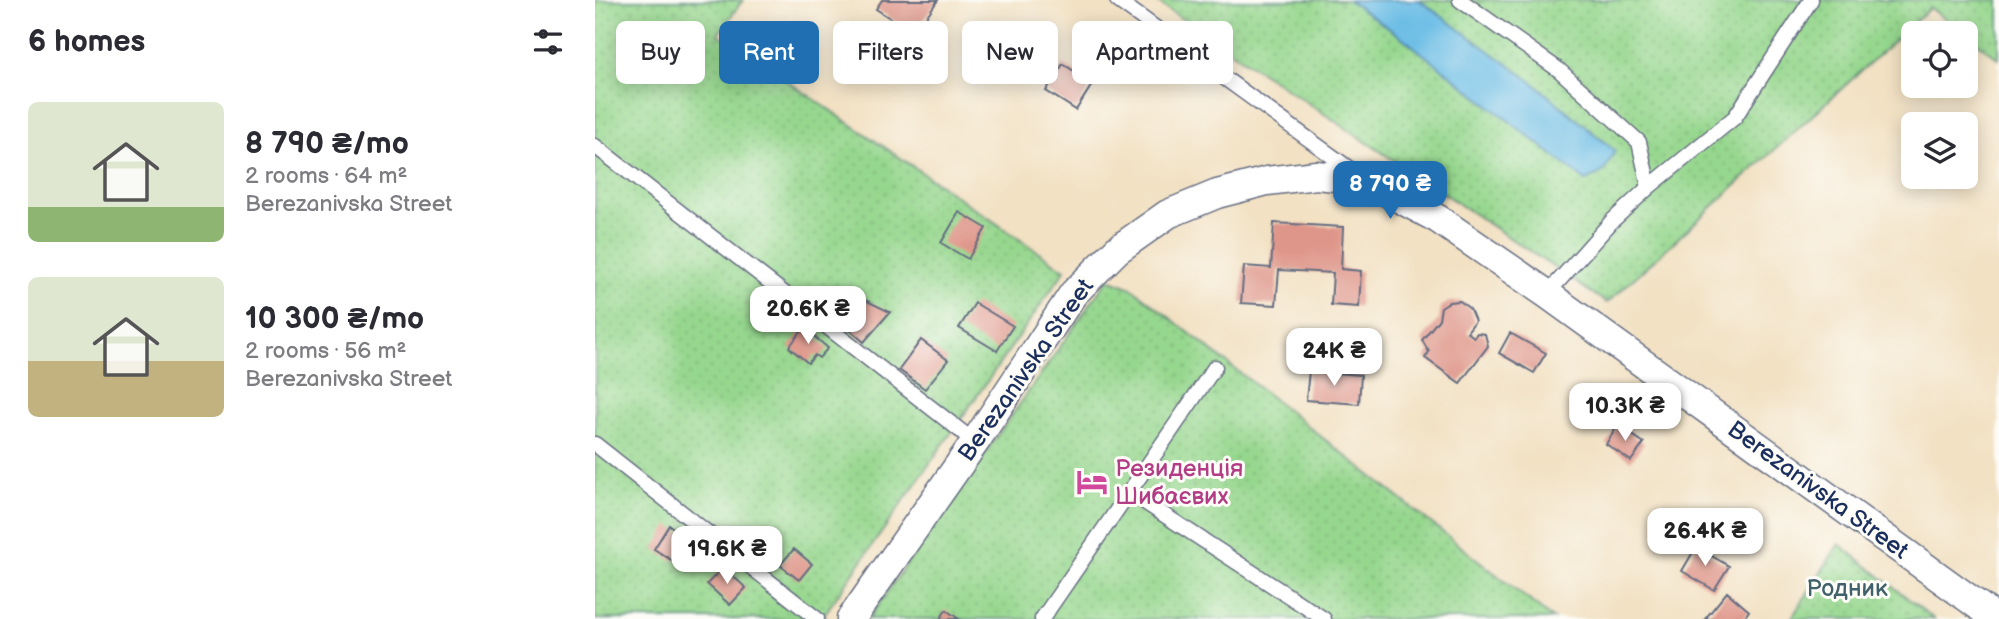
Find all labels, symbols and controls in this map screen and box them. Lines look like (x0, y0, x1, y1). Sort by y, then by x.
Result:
chip: Buy (616, 21, 705, 84)
chip: Rent (719, 21, 819, 84)
chip: Filters (833, 21, 948, 84)
chip: New (962, 21, 1058, 84)
chip: Apartment (1072, 21, 1233, 84)
map controls (1901, 21, 1978, 189)
button: locate (1901, 21, 1978, 98)
icon: filters (529, 23, 567, 61)
text: 6 homes (28, 24, 145, 60)
button: layers (1901, 112, 1978, 189)
text: 8 790 ₴/mo (245, 126, 409, 162)
icon: home (84, 130, 168, 214)
text: 2 rooms · 64 m² (245, 162, 407, 190)
pin: 8 790 ₴ (1325, 162, 1455, 221)
text: 8 790 ₴ (1349, 170, 1431, 198)
text: Berezanivska Street (245, 190, 452, 218)
street label: Berezanivska Street (952, 273, 1100, 467)
pin: 20.6K ₴ (743, 286, 873, 346)
text: 20.6K ₴ (766, 295, 850, 323)
text: 10 300 ₴/mo (245, 301, 424, 337)
icon: home (84, 305, 168, 389)
pin: 24K ₴ (1285, 328, 1383, 388)
text: 2 rooms · 56 m² (245, 337, 407, 365)
text: 24K ₴ (1302, 337, 1366, 365)
text: Berezanivska Street (245, 365, 452, 393)
pin: 10.3K ₴ (1560, 384, 1690, 443)
text: 10.3K ₴ (1585, 392, 1665, 420)
street label: Berezanivska Street (1722, 415, 1915, 566)
place label: Резиденція Шибаєвих (1115, 454, 1243, 511)
hotel icon: Резиденція Шибаєвих (1075, 465, 1109, 499)
pin: 26.4K ₴ (1640, 508, 1770, 568)
text: 26.4K ₴ (1663, 517, 1747, 545)
pin: 19.6K ₴ (662, 526, 792, 586)
text: 19.6K ₴ (687, 535, 767, 563)
park label: Родник (1806, 574, 1888, 603)

